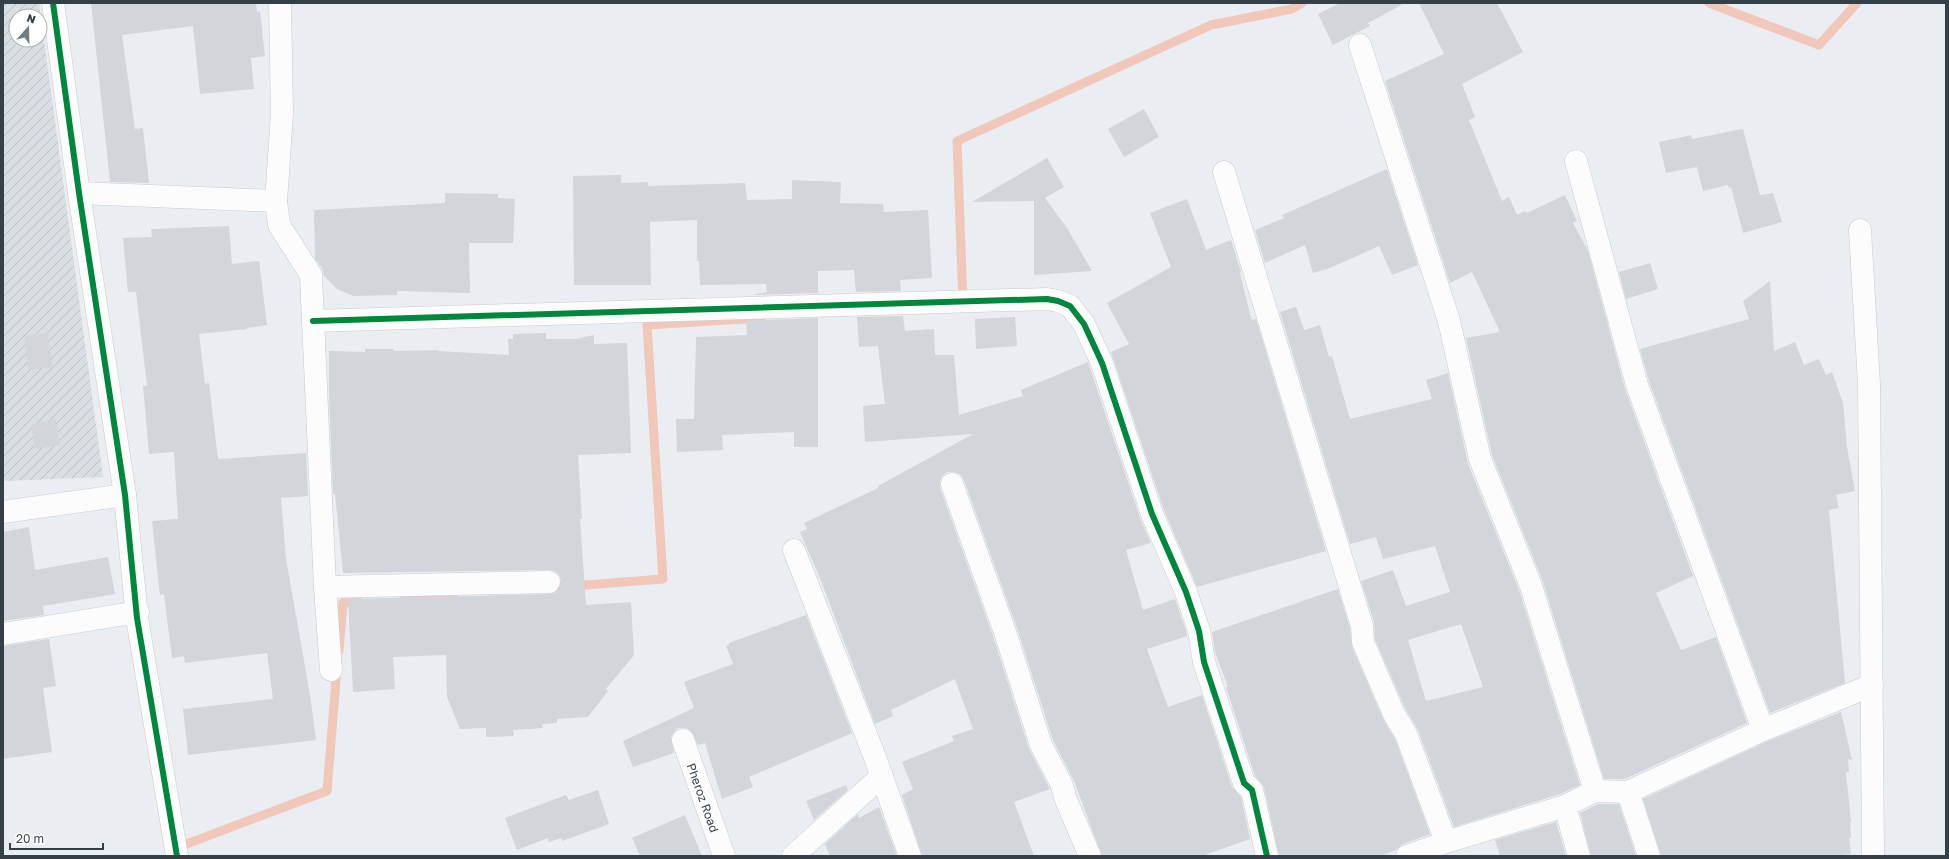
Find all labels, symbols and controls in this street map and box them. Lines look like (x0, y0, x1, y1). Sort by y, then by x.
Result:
north arrow (8, 8, 48, 48)
text: N (25, 11, 38, 26)
street label: Pheroz Road (684, 761, 722, 834)
scale bar (10, 825, 103, 851)
text: 20 m (16, 831, 44, 846)

